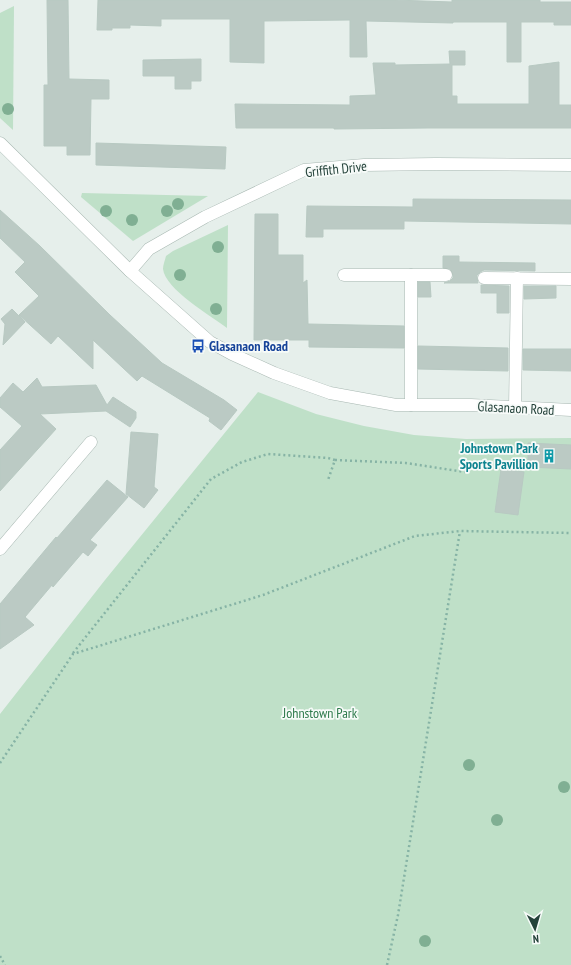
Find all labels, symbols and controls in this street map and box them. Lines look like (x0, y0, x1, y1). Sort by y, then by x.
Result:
street label: Griffith Drive (304, 157, 368, 181)
place label: Glasanaon Road (209, 337, 288, 355)
bus stop icon: Glasanaon Road (190, 338, 206, 354)
street label: Glasanaon Road (477, 397, 555, 419)
place label: Johnstown Park Sports Pavillion (460, 439, 538, 473)
building icon: Johnstown Park Sports Pavillion (541, 448, 557, 464)
park label: Johnstown Park (282, 704, 358, 722)
north arrow (515, 909, 555, 949)
text: N (532, 932, 539, 946)

